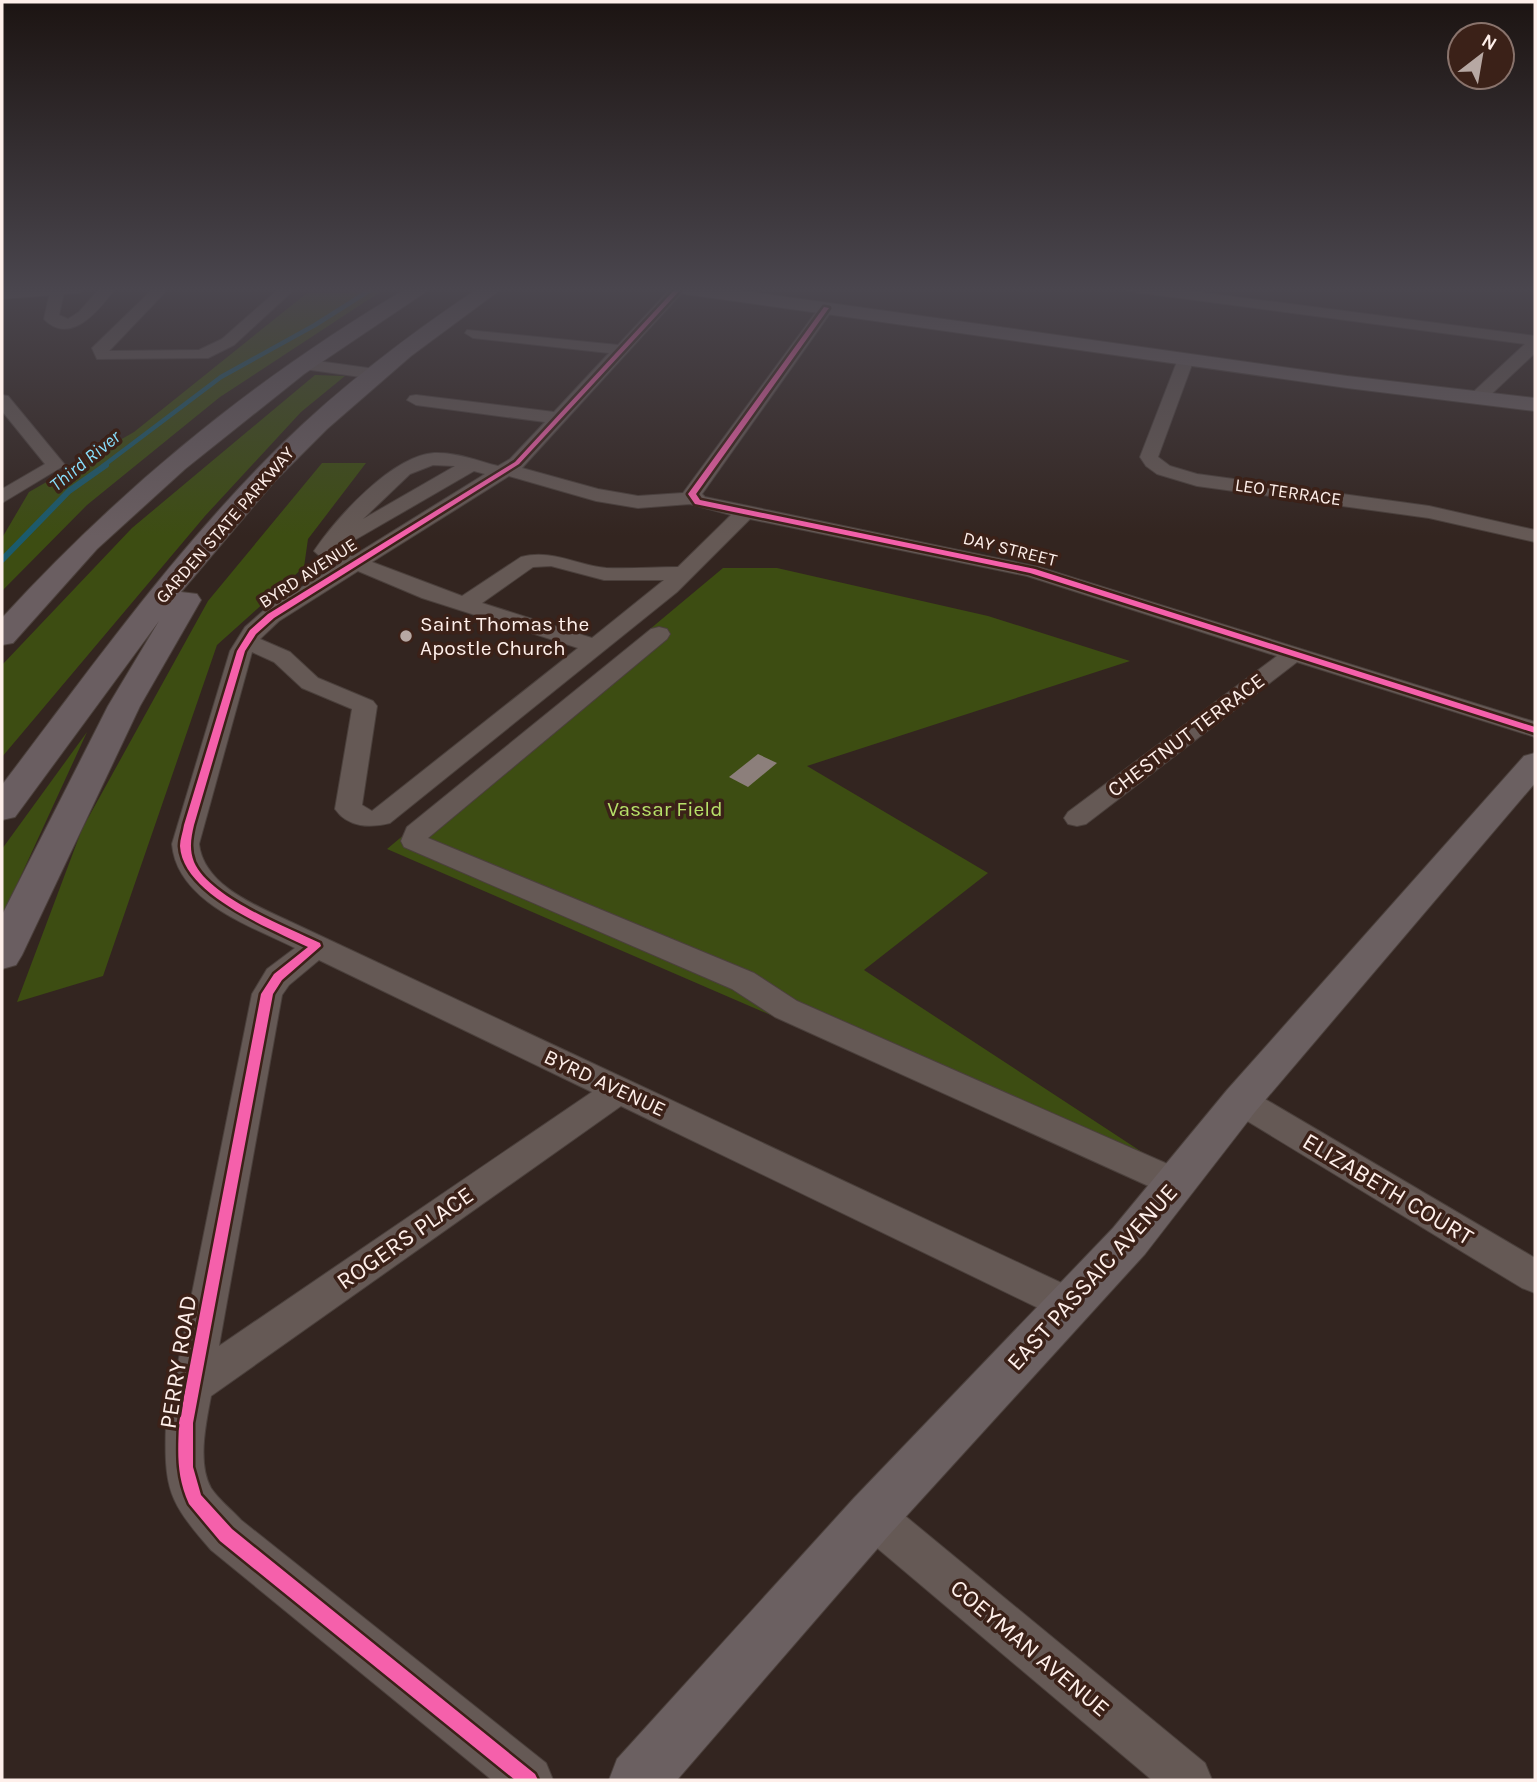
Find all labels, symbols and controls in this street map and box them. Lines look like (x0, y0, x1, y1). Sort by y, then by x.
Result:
north arrow (1446, 21, 1516, 91)
text: N (1478, 29, 1501, 55)
water label: Third River (45, 425, 126, 496)
street label: GARDEN STATE PARKWAY (151, 442, 299, 608)
street label: LEO TERRACE (1233, 474, 1343, 510)
street label: DAY STREET (961, 527, 1059, 571)
street label: BYRD AVENUE (255, 533, 361, 613)
place label: Saint Thomas the Apostle Church (420, 612, 589, 660)
marker: Saint Thomas the Apostle Church (398, 628, 414, 644)
street label: CHESTNUT TERRACE (1103, 668, 1269, 802)
park label: Vassar Field (607, 797, 723, 821)
street label: BYRD AVENUE (540, 1044, 670, 1122)
street label: ELIZABETH COURT (1298, 1127, 1478, 1251)
street label: EAST PASSAIC AVENUE (1001, 1178, 1183, 1376)
street label: ROGERS PLACE (331, 1180, 479, 1296)
street label: PERRY ROAD (154, 1293, 202, 1431)
street label: COEYMAN AVENUE (945, 1573, 1115, 1723)

